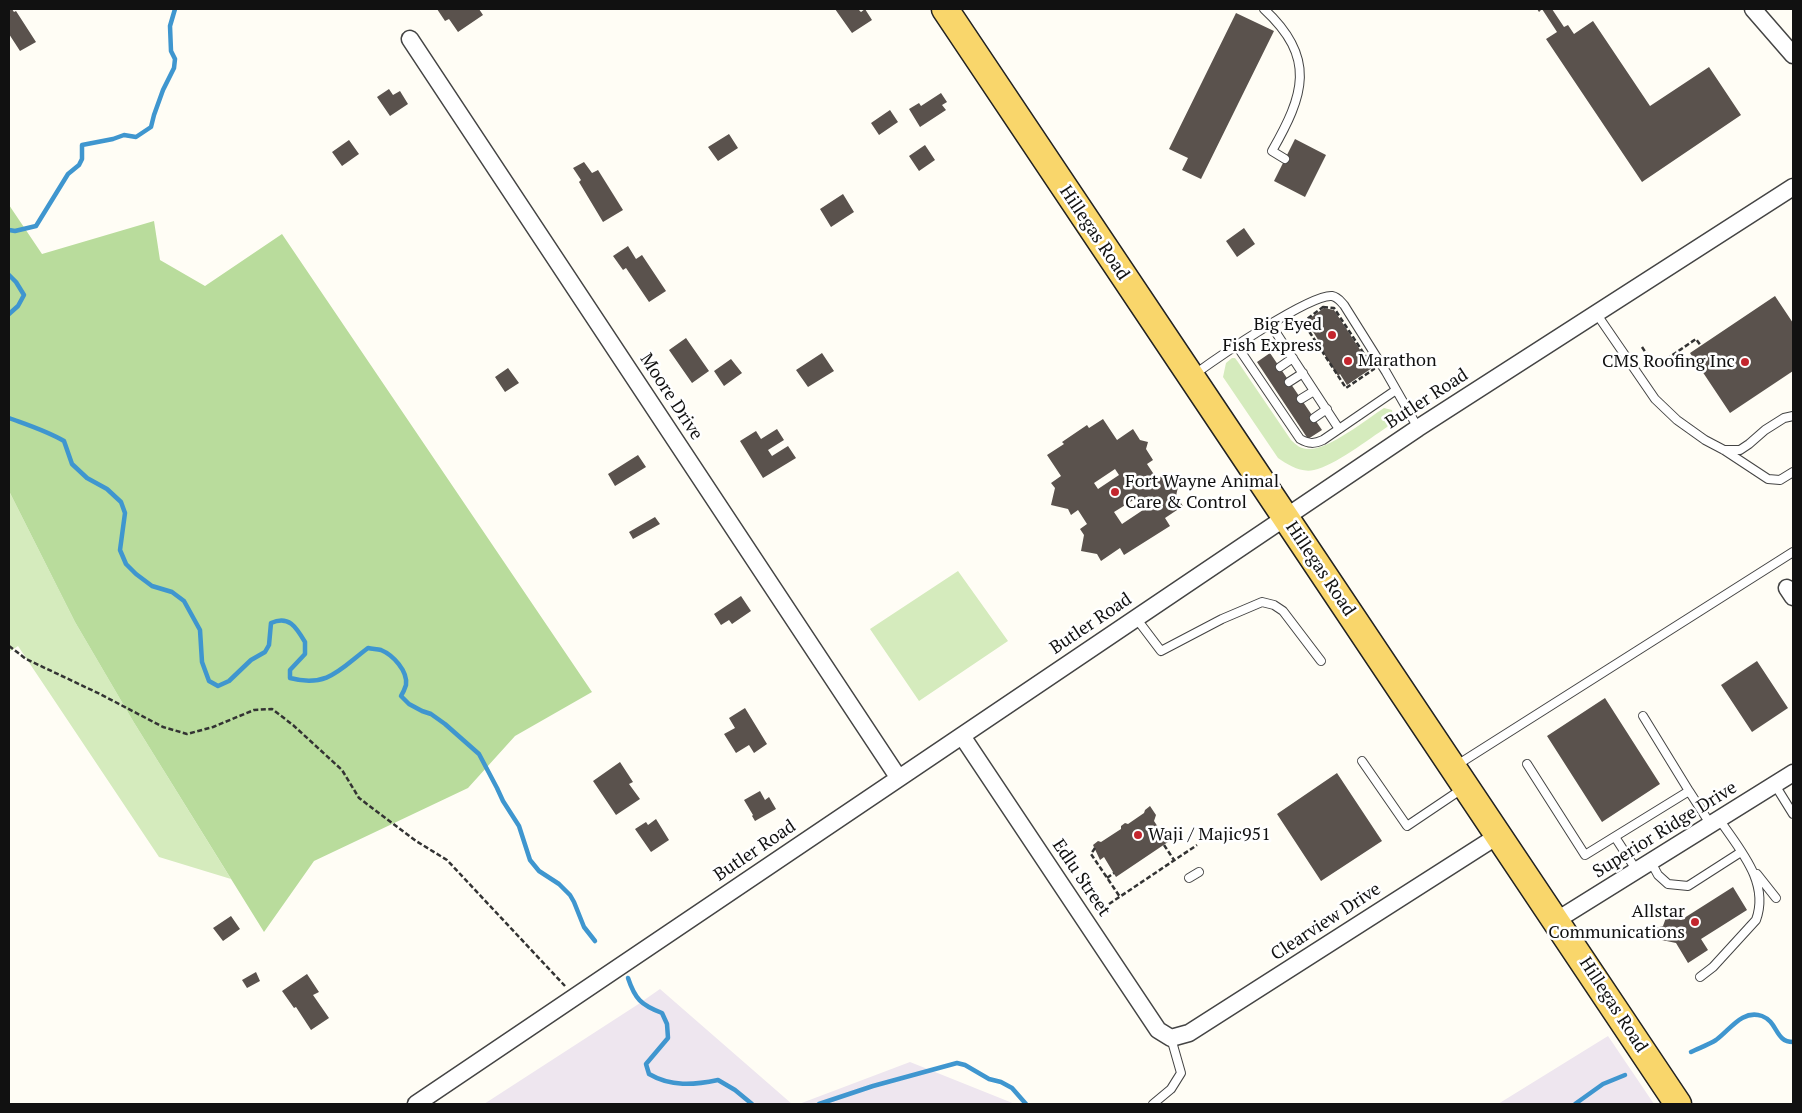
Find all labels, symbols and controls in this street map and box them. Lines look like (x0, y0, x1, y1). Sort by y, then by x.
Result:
street label: Hillegas Road (1054, 182, 1134, 284)
place label: Big Eyed Fish Express (1222, 314, 1322, 356)
marker: Big Eyed Fish Express (1326, 329, 1338, 341)
street label: Moore Drive (635, 350, 707, 444)
place label: Marathon (1358, 350, 1437, 372)
place label: CMS Roofing Inc (1602, 351, 1735, 373)
marker: Marathon (1342, 355, 1354, 367)
marker: CMS Roofing Inc (1739, 356, 1751, 368)
street label: Butler Road (1382, 364, 1472, 434)
place label: Fort Wayne Animal Care & Control (1125, 471, 1279, 514)
marker: Fort Wayne Animal Care & Control (1109, 486, 1121, 498)
street label: Hillegas Road (1280, 518, 1360, 620)
street label: Butler Road (1046, 589, 1136, 659)
street label: Superior Ridge Drive (1589, 777, 1741, 883)
street label: Butler Road (710, 816, 800, 886)
place label: Waji / Majic951 (1148, 824, 1271, 846)
marker: Waji / Majic951 (1132, 829, 1144, 841)
street label: Edlu Street (1047, 835, 1115, 921)
street label: Clearview Drive (1267, 879, 1385, 965)
place label: Allstar Communications (1548, 901, 1685, 944)
marker: Allstar Communications (1689, 916, 1701, 928)
street label: Hillegas Road (1574, 953, 1652, 1057)

